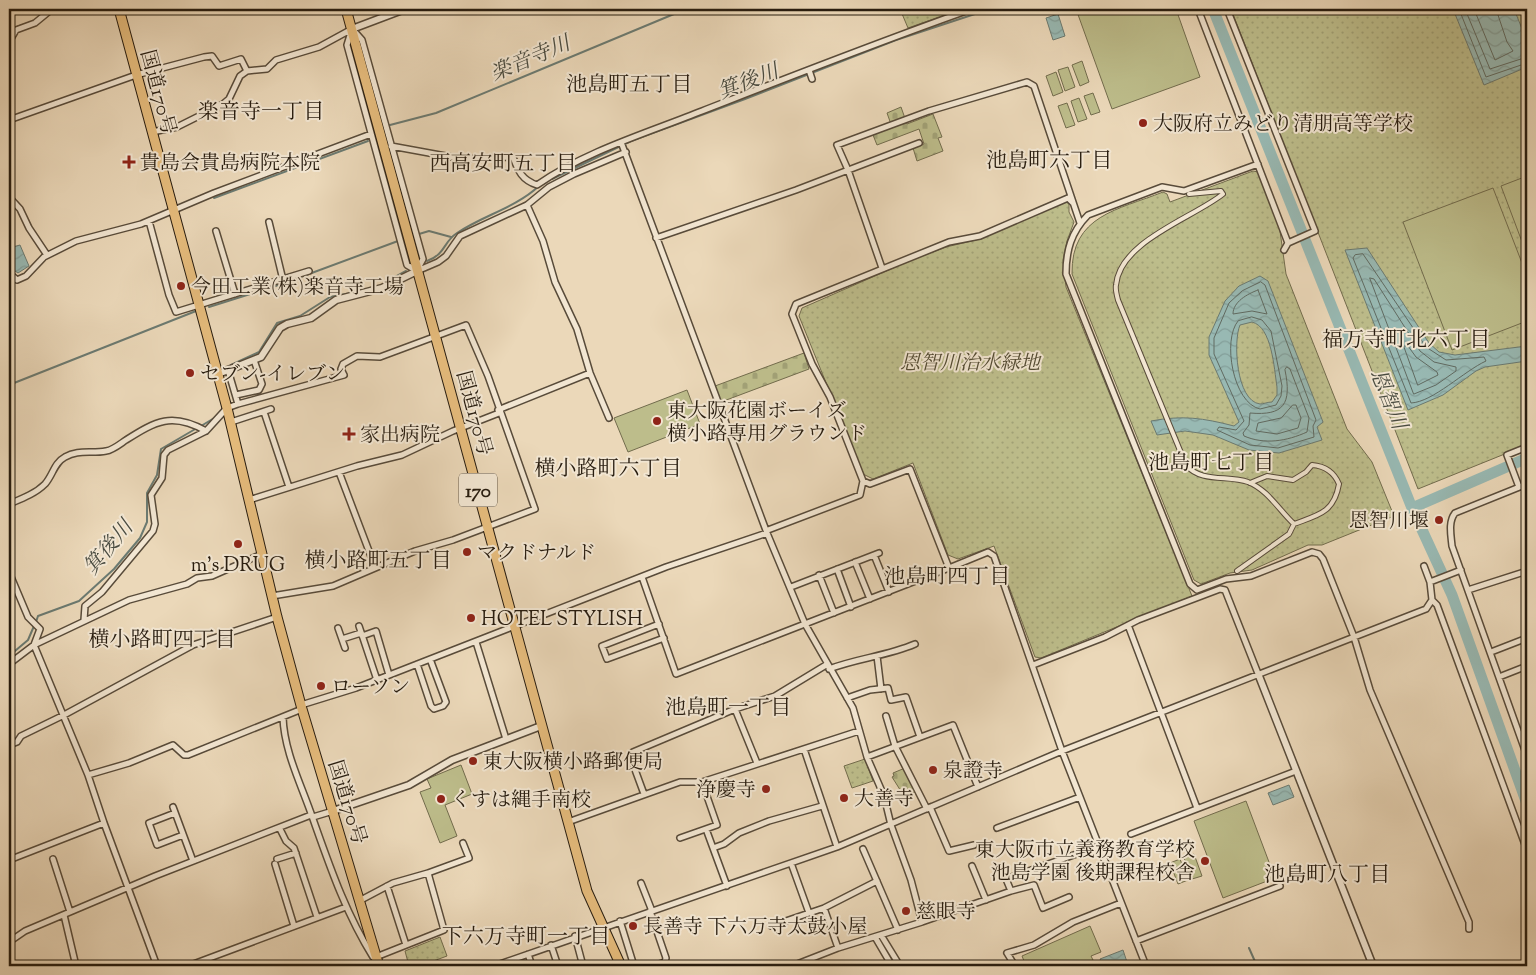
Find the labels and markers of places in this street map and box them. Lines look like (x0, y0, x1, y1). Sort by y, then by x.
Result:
place label: 大阪府立みどり清朋高等学校 (1153, 111, 1413, 140)
marker: 大阪府立みどり清朋高等学校 (1137, 117, 1149, 129)
place label: 貴島会貴島病院本院 (140, 150, 320, 179)
marker: 貴島会貴島病院本院 (122, 155, 136, 169)
place label: 今田工業(株)楽音寺工場 (191, 274, 404, 303)
marker: 今田工業(株)楽音寺工場 (175, 280, 187, 292)
place label: セブン-イレブン (200, 361, 345, 390)
marker: セブン-イレブン (184, 367, 196, 379)
place label: 東大阪花園ボーイズ 横小路専用グラウンド (667, 398, 867, 450)
marker: 東大阪花園ボーイズ 横小路専用グラウンド (651, 415, 663, 427)
place label: 家出病院 (360, 422, 440, 451)
marker: 家出病院 (342, 427, 356, 441)
place label: 恩智川堰 (1349, 508, 1429, 537)
marker: 恩智川堰 (1433, 514, 1445, 526)
marker: m's DRUG (232, 538, 244, 550)
place label: マクドナルド (477, 540, 596, 569)
marker: マクドナルド (461, 546, 473, 558)
place label: m's DRUG (191, 552, 285, 581)
place label: HOTEL STYLISH (481, 606, 643, 635)
marker: HOTEL STYLISH (465, 612, 477, 624)
place label: ローソン (331, 674, 410, 703)
marker: ローソン (315, 680, 327, 692)
place label: 東大阪横小路郵便局 (483, 749, 663, 778)
marker: 東大阪横小路郵便局 (467, 755, 479, 767)
place label: 泉證寺 (943, 758, 1003, 787)
marker: 泉證寺 (927, 764, 939, 776)
place label: 浄慶寺 (696, 777, 756, 806)
marker: 浄慶寺 (760, 783, 772, 795)
place label: 大善寺 (854, 786, 914, 815)
place label: くすは縄手南校 (451, 787, 591, 816)
marker: 大善寺 (838, 792, 850, 804)
marker: くすは縄手南校 (435, 793, 447, 805)
place label: 東大阪市立義務教育学校 池島学園 後期課程校舎 (975, 837, 1195, 889)
marker: 東大阪市立義務教育学校 池島学園 後期課程校舎 (1199, 855, 1211, 867)
place label: 慈眼寺 (916, 899, 976, 928)
marker: 慈眼寺 (900, 905, 912, 917)
place label: 長善寺 下六万寺太鼓小屋 (643, 914, 867, 943)
marker: 長善寺 下六万寺太鼓小屋 (627, 920, 639, 932)

